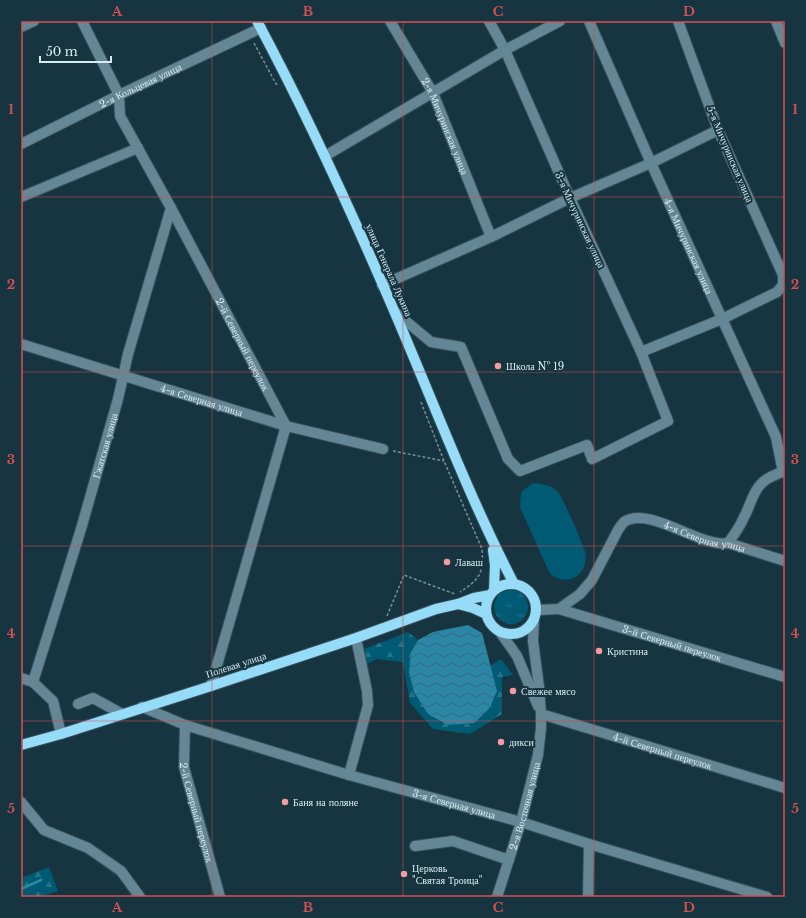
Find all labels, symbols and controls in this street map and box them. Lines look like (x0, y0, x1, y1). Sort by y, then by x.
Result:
text: A (111, 3, 123, 20)
text: B (303, 3, 313, 20)
text: C (493, 3, 504, 20)
text: D (683, 3, 695, 20)
scale bar (40, 38, 111, 64)
text: 50 m (46, 44, 78, 59)
street label: 2-я Кольцевая улица (97, 60, 184, 110)
street label: 2-я Мичуринская улица (419, 75, 472, 177)
text: 1 (8, 101, 14, 118)
text: 1 (792, 101, 798, 118)
street label: 5-я Мичуринская улица (704, 104, 756, 205)
street label: 3-я Мичуринская улица (552, 170, 608, 270)
street label: 4-я Мичуринская улица (661, 196, 716, 296)
street label: улица Генерала Лукина (363, 222, 416, 319)
text: 2 (7, 276, 15, 293)
text: 2 (791, 276, 799, 293)
street label: 2-й Северный переулок (213, 296, 273, 393)
place label: Школа № 19 (506, 360, 564, 373)
marker: Школа № 19 (493, 361, 503, 371)
street label: 4-я Северная улица (159, 381, 245, 419)
street label: Гжатская улица (89, 411, 120, 480)
text: 3 (7, 451, 15, 468)
text: 3 (791, 451, 799, 468)
street label: 4-я Северная улица (662, 518, 748, 555)
place label: Лаваш (455, 556, 483, 569)
marker: Лаваш (442, 557, 452, 567)
street label: 3-й Северный переулок (621, 622, 723, 664)
text: 4 (7, 625, 16, 642)
text: 4 (791, 625, 800, 642)
place label: Кристина (607, 645, 649, 658)
marker: Кристина (594, 646, 604, 656)
street label: Полевая улица (204, 649, 268, 681)
place label: Свежее мясо (521, 685, 576, 698)
marker: Свежее мясо (508, 686, 518, 696)
street label: 4-й Северный переулок (611, 730, 714, 772)
place label: дикси (509, 736, 534, 749)
marker: дикси (496, 737, 506, 747)
street label: 2-я Восточная улица (506, 760, 543, 852)
street label: 2-й Северный переулок (177, 762, 217, 864)
street label: 3-я Северная улица (411, 786, 498, 821)
place label: Баня на поляне (293, 796, 359, 809)
marker: Баня на поляне (280, 797, 290, 807)
text: 5 (7, 800, 15, 817)
text: 5 (791, 800, 799, 817)
place label: Церковь "Святая Троица" (412, 862, 483, 887)
marker: Церковь "Святая Троица" (399, 869, 409, 879)
text: A (111, 899, 123, 916)
text: B (303, 899, 313, 916)
text: C (493, 899, 504, 916)
text: D (683, 899, 695, 916)

